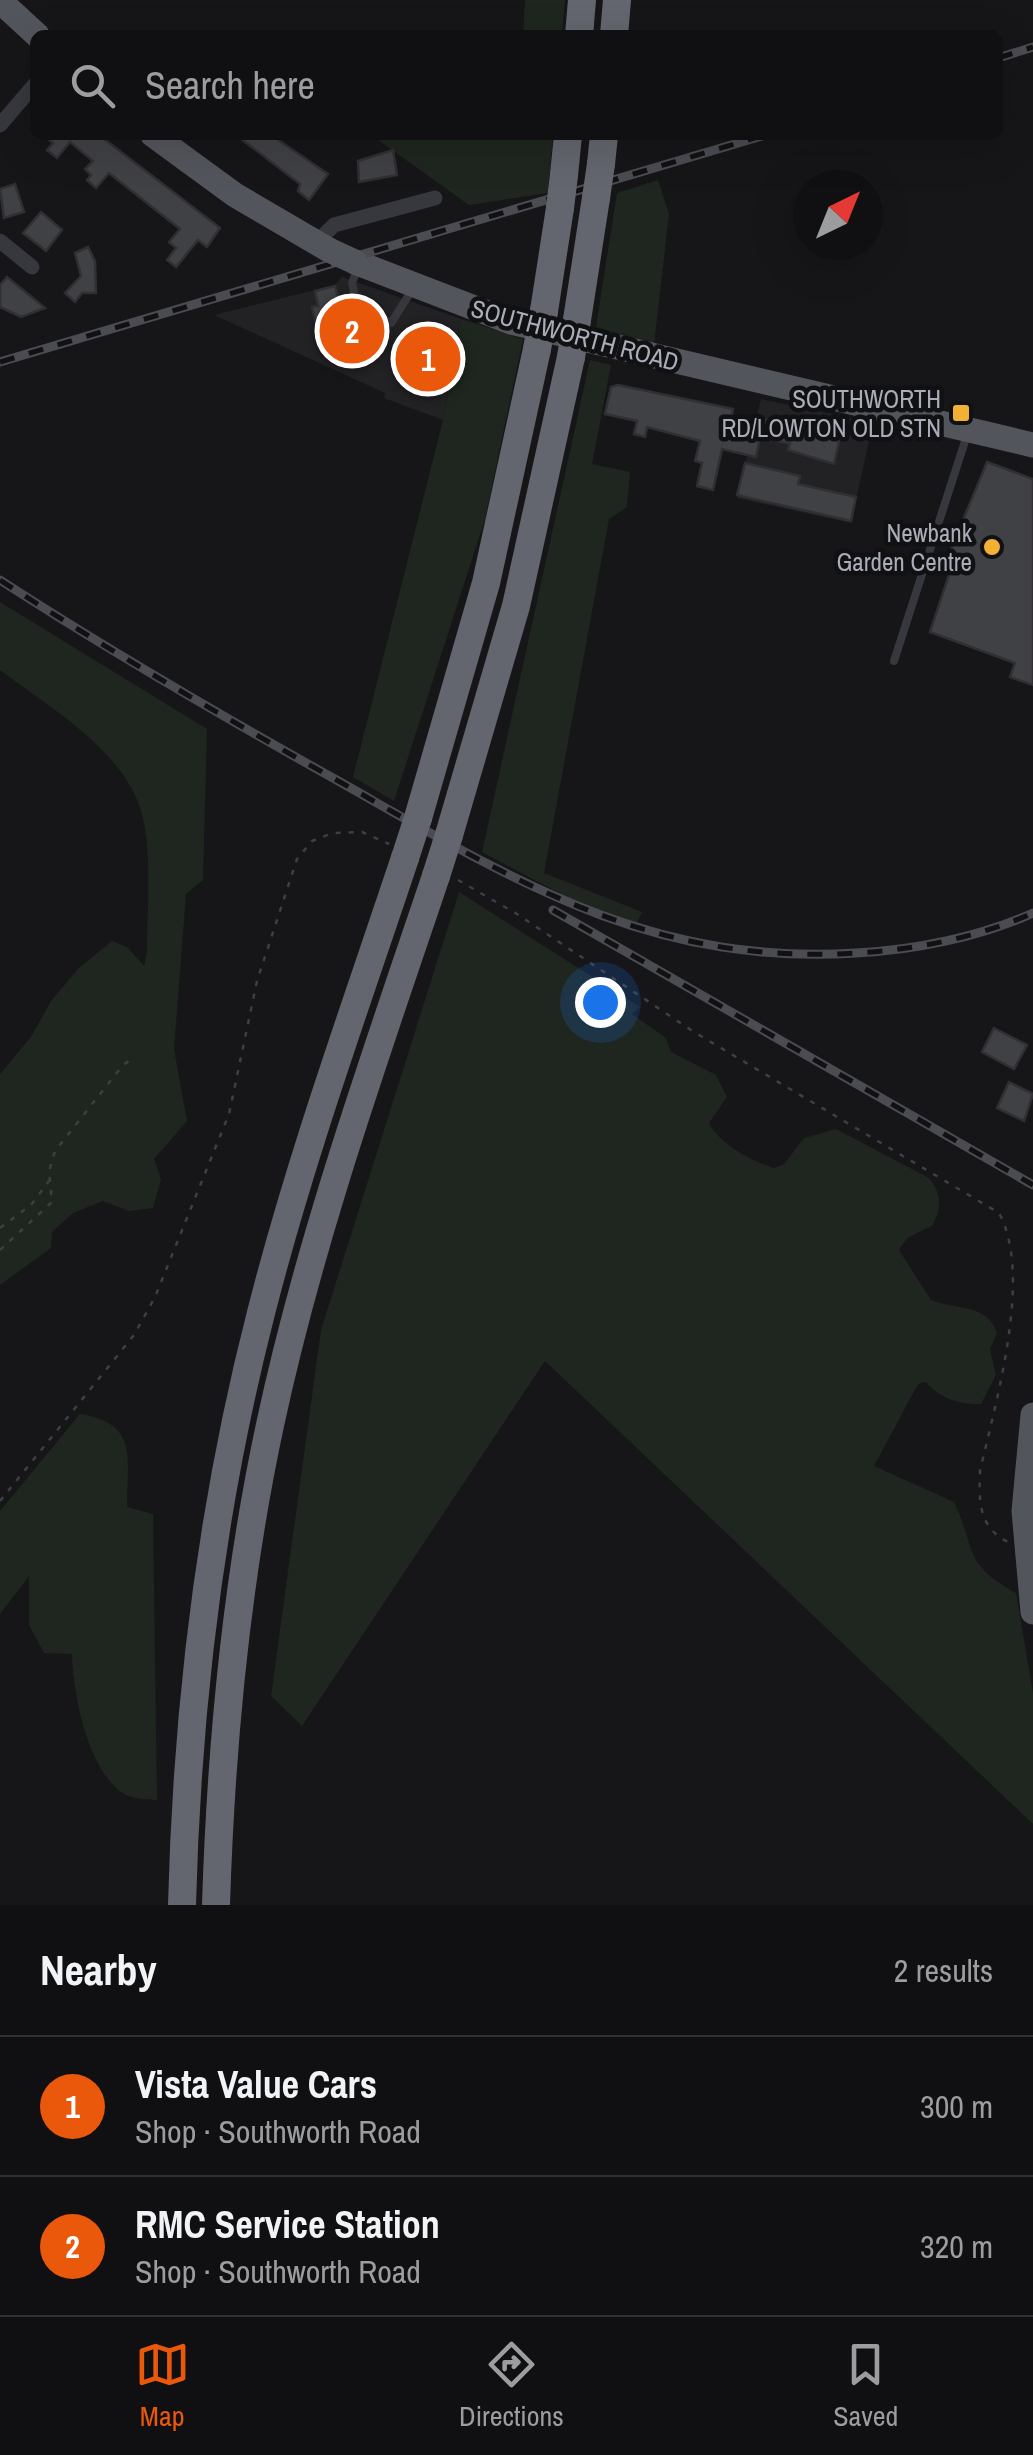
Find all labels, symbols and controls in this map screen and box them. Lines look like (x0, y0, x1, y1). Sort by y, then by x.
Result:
search box (30, 30, 1003, 140)
icon: search (65, 58, 120, 113)
text: Search here (145, 60, 315, 111)
north arrow (793, 170, 883, 260)
street label: SOUTHWORTH ROAD (467, 291, 683, 379)
pin: 2 (320, 294, 384, 368)
pin: 1 (396, 322, 460, 396)
place label: SOUTHWORTH RD/LOWTON OLD STN (722, 382, 941, 445)
marker: SOUTHWORTH RD/LOWTON OLD STN (950, 402, 972, 424)
place label: Newbank Garden Centre (836, 516, 973, 579)
marker: Newbank Garden Centre (981, 536, 1003, 558)
your location (575, 977, 626, 1028)
text: Nearby (40, 1942, 157, 1998)
text: 2 results (894, 1949, 993, 1992)
text: Vista Value Cars (135, 2059, 377, 2110)
text: 1 (65, 2085, 80, 2128)
text: 300 m (920, 2085, 993, 2128)
text: Shop · Southworth Road (135, 2110, 421, 2153)
text: RMC Service Station (135, 2199, 440, 2250)
text: 2 (65, 2225, 80, 2268)
text: 320 m (920, 2225, 993, 2268)
text: Shop · Southworth Road (135, 2250, 421, 2293)
tab: Map (135, 2337, 190, 2435)
tab: Directions (459, 2337, 564, 2435)
tab: Saved (833, 2337, 898, 2435)

